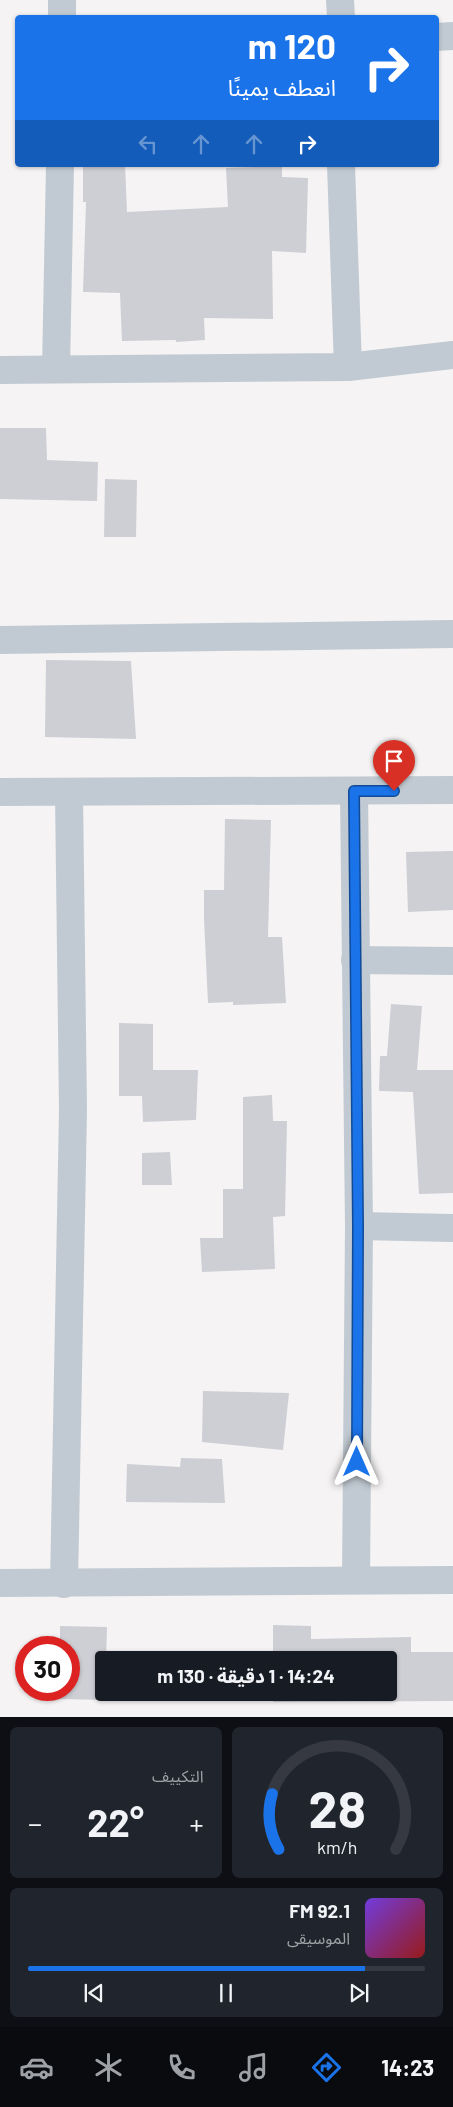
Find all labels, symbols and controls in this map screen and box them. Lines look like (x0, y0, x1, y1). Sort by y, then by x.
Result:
text: 120 m (248, 24, 336, 66)
icon: right (354, 35, 419, 100)
text: انعطف يمينًا (228, 74, 336, 100)
icon: left (134, 130, 162, 158)
icon: ahead (187, 130, 215, 158)
icon: ahead (240, 130, 268, 158)
icon: right (293, 130, 321, 158)
pin (373, 740, 415, 791)
icon: arrive (380, 747, 408, 775)
position arrow (330, 1435, 382, 1487)
speed limit sign: 30 (15, 1636, 80, 1701)
text: 14:24 · 1 دقيقة · 130 m (157, 1664, 335, 1687)
text: التكييف (152, 1766, 204, 1785)
text: 28 (309, 1776, 366, 1838)
text: 22° (87, 1799, 144, 1845)
text: − (28, 1806, 42, 1840)
text: + (189, 1806, 203, 1840)
text: km/h (317, 1836, 357, 1858)
text: 92.1 FM (289, 1899, 350, 1922)
text: الموسيقى (287, 1928, 350, 1947)
icon: previous (80, 1979, 108, 2007)
icon: pause (212, 1979, 240, 2007)
icon: next (345, 1979, 373, 2007)
icon: car (19, 2050, 54, 2085)
icon: climate (91, 2050, 126, 2085)
icon: phone (164, 2050, 199, 2085)
icon: music (236, 2050, 271, 2085)
icon: directions (309, 2050, 344, 2085)
text: 14:23 (381, 2054, 434, 2080)

